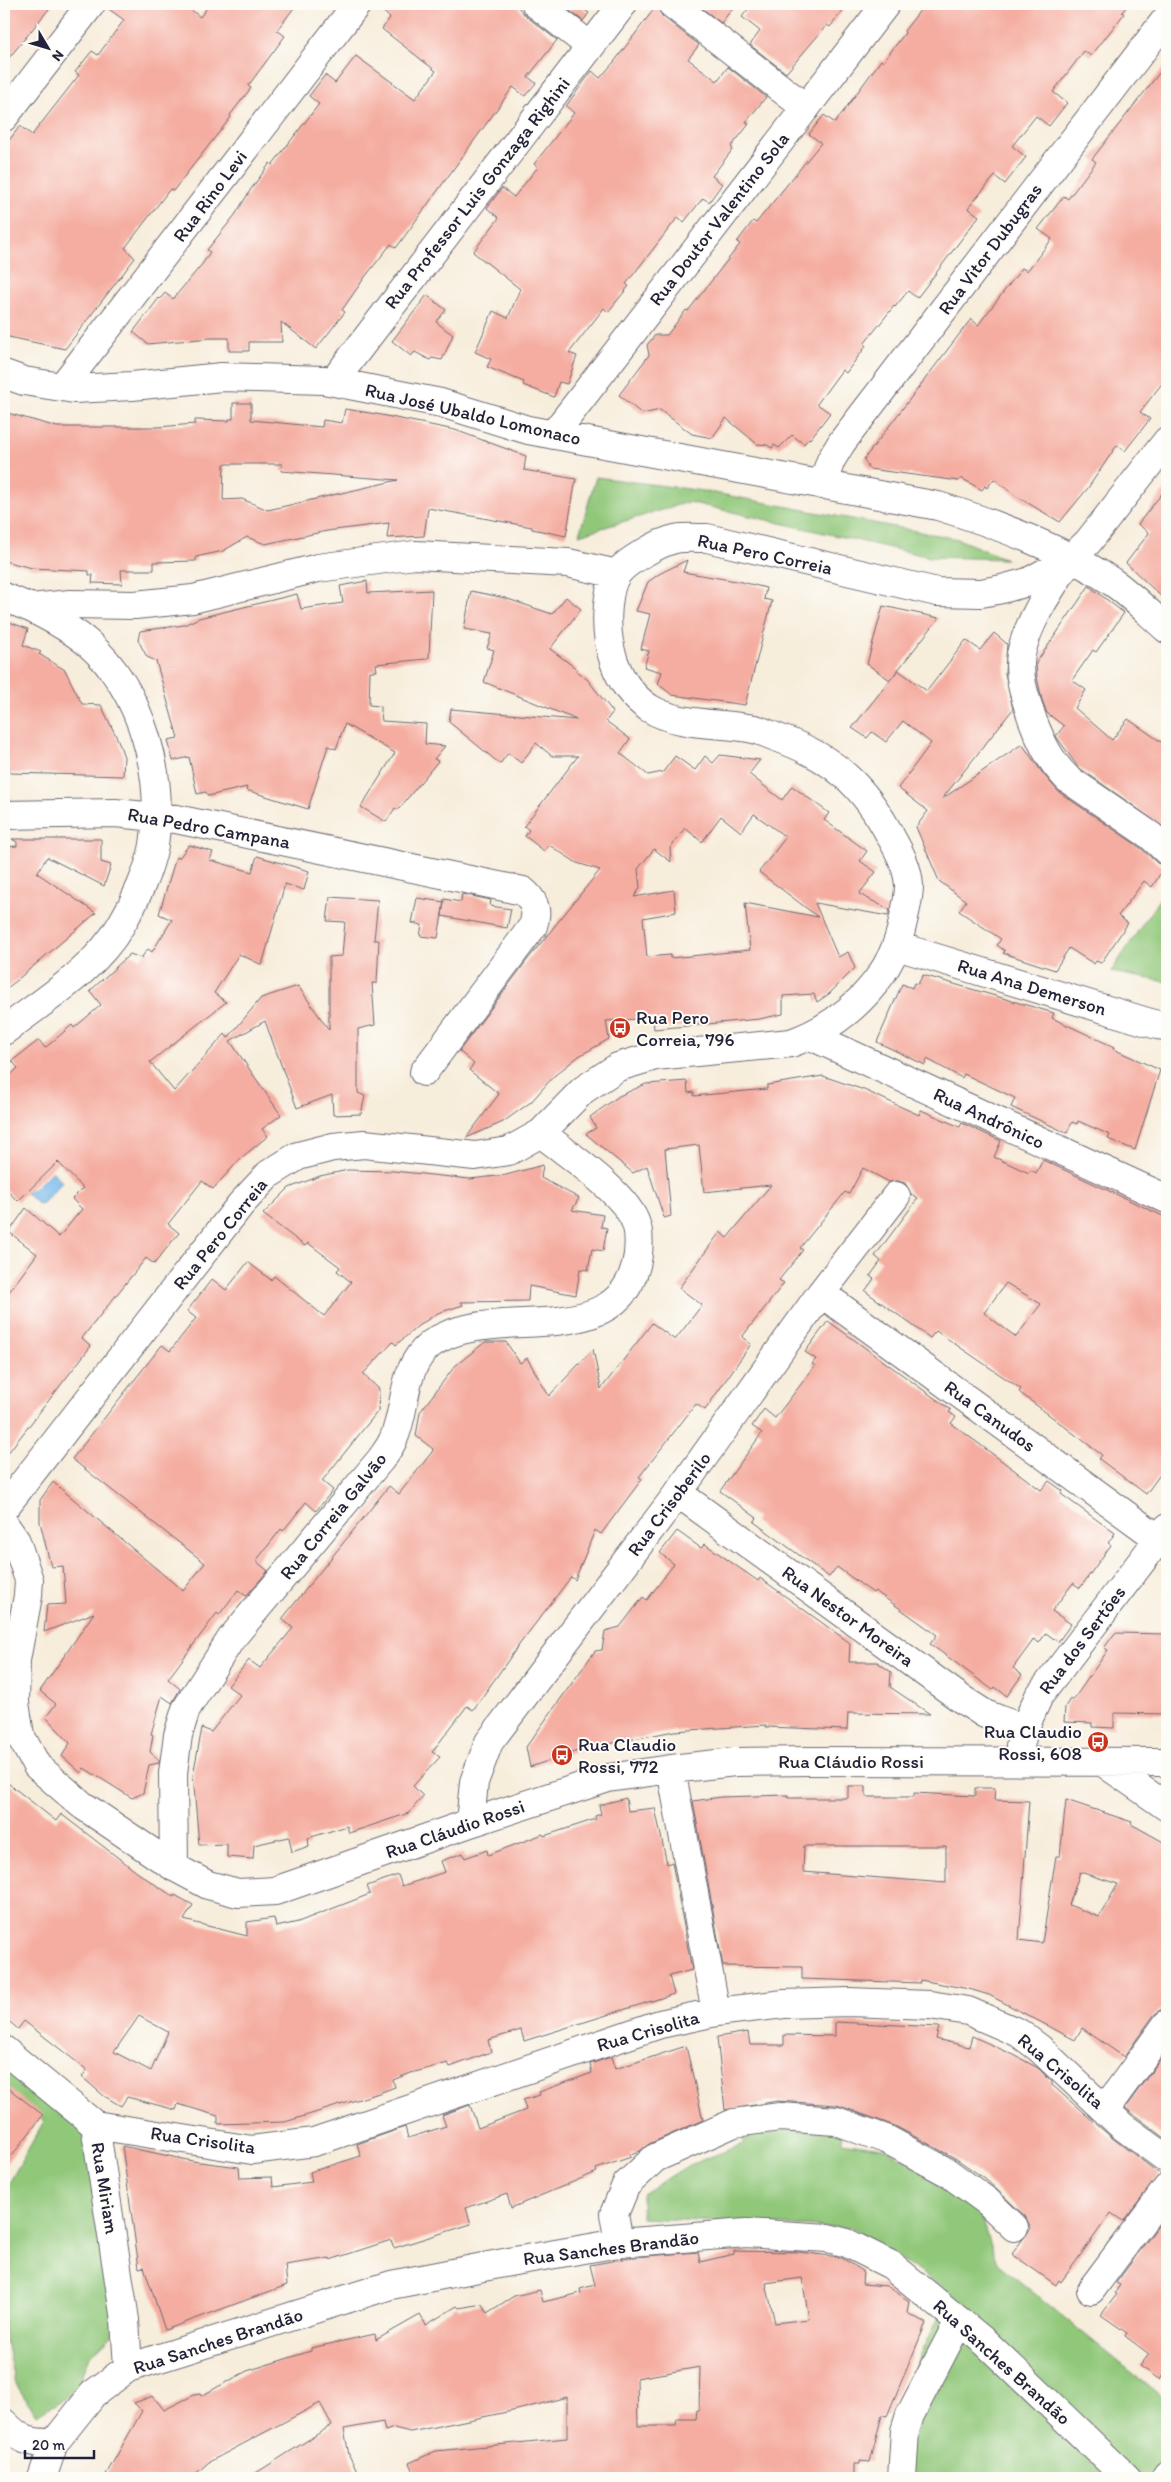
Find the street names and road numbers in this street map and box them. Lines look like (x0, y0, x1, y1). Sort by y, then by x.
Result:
street label: Rua Professor Luis Gonzaga Righini (379, 72, 575, 314)
street label: Rua Doutor Valentino Sola (644, 128, 794, 310)
street label: Rua Rino Levi (168, 146, 252, 246)
street label: Rua Vitor Dubugras (933, 179, 1047, 319)
street label: Rua José Ubaldo Lomonaco (363, 378, 583, 450)
street label: Rua Pero Correia (696, 528, 834, 580)
street label: Rua Pedro Campana (126, 802, 292, 854)
street label: Rua Ana Demerson (955, 953, 1109, 1021)
street label: Rua Andrônico (930, 1082, 1048, 1154)
street label: Rua Pero Correia (168, 1173, 272, 1295)
street label: Rua Canudos (940, 1375, 1040, 1457)
street label: Rua Crisoberilo (622, 1447, 716, 1561)
street label: Rua Correia Galvão (275, 1448, 391, 1584)
street label: Rua Nestor Moreira (778, 1560, 918, 1672)
street label: Rua dos Sertões (1034, 1581, 1130, 1699)
street label: Rua Cláudio Rossi (778, 1750, 924, 1773)
street label: Rua Cláudio Rossi (382, 1794, 528, 1864)
street label: Rua Crisolita (594, 2005, 702, 2057)
street label: Rua Crisolita (1013, 2028, 1109, 2114)
street label: Rua Crisolita (149, 2121, 257, 2159)
street label: Rua Miriam (86, 2140, 124, 2236)
street label: Rua Sanches Brandão (522, 2226, 700, 2270)
street label: Rua Sanches Brandão (929, 2294, 1075, 2430)
street label: Rua Sanches Brandão (130, 2303, 306, 2379)

